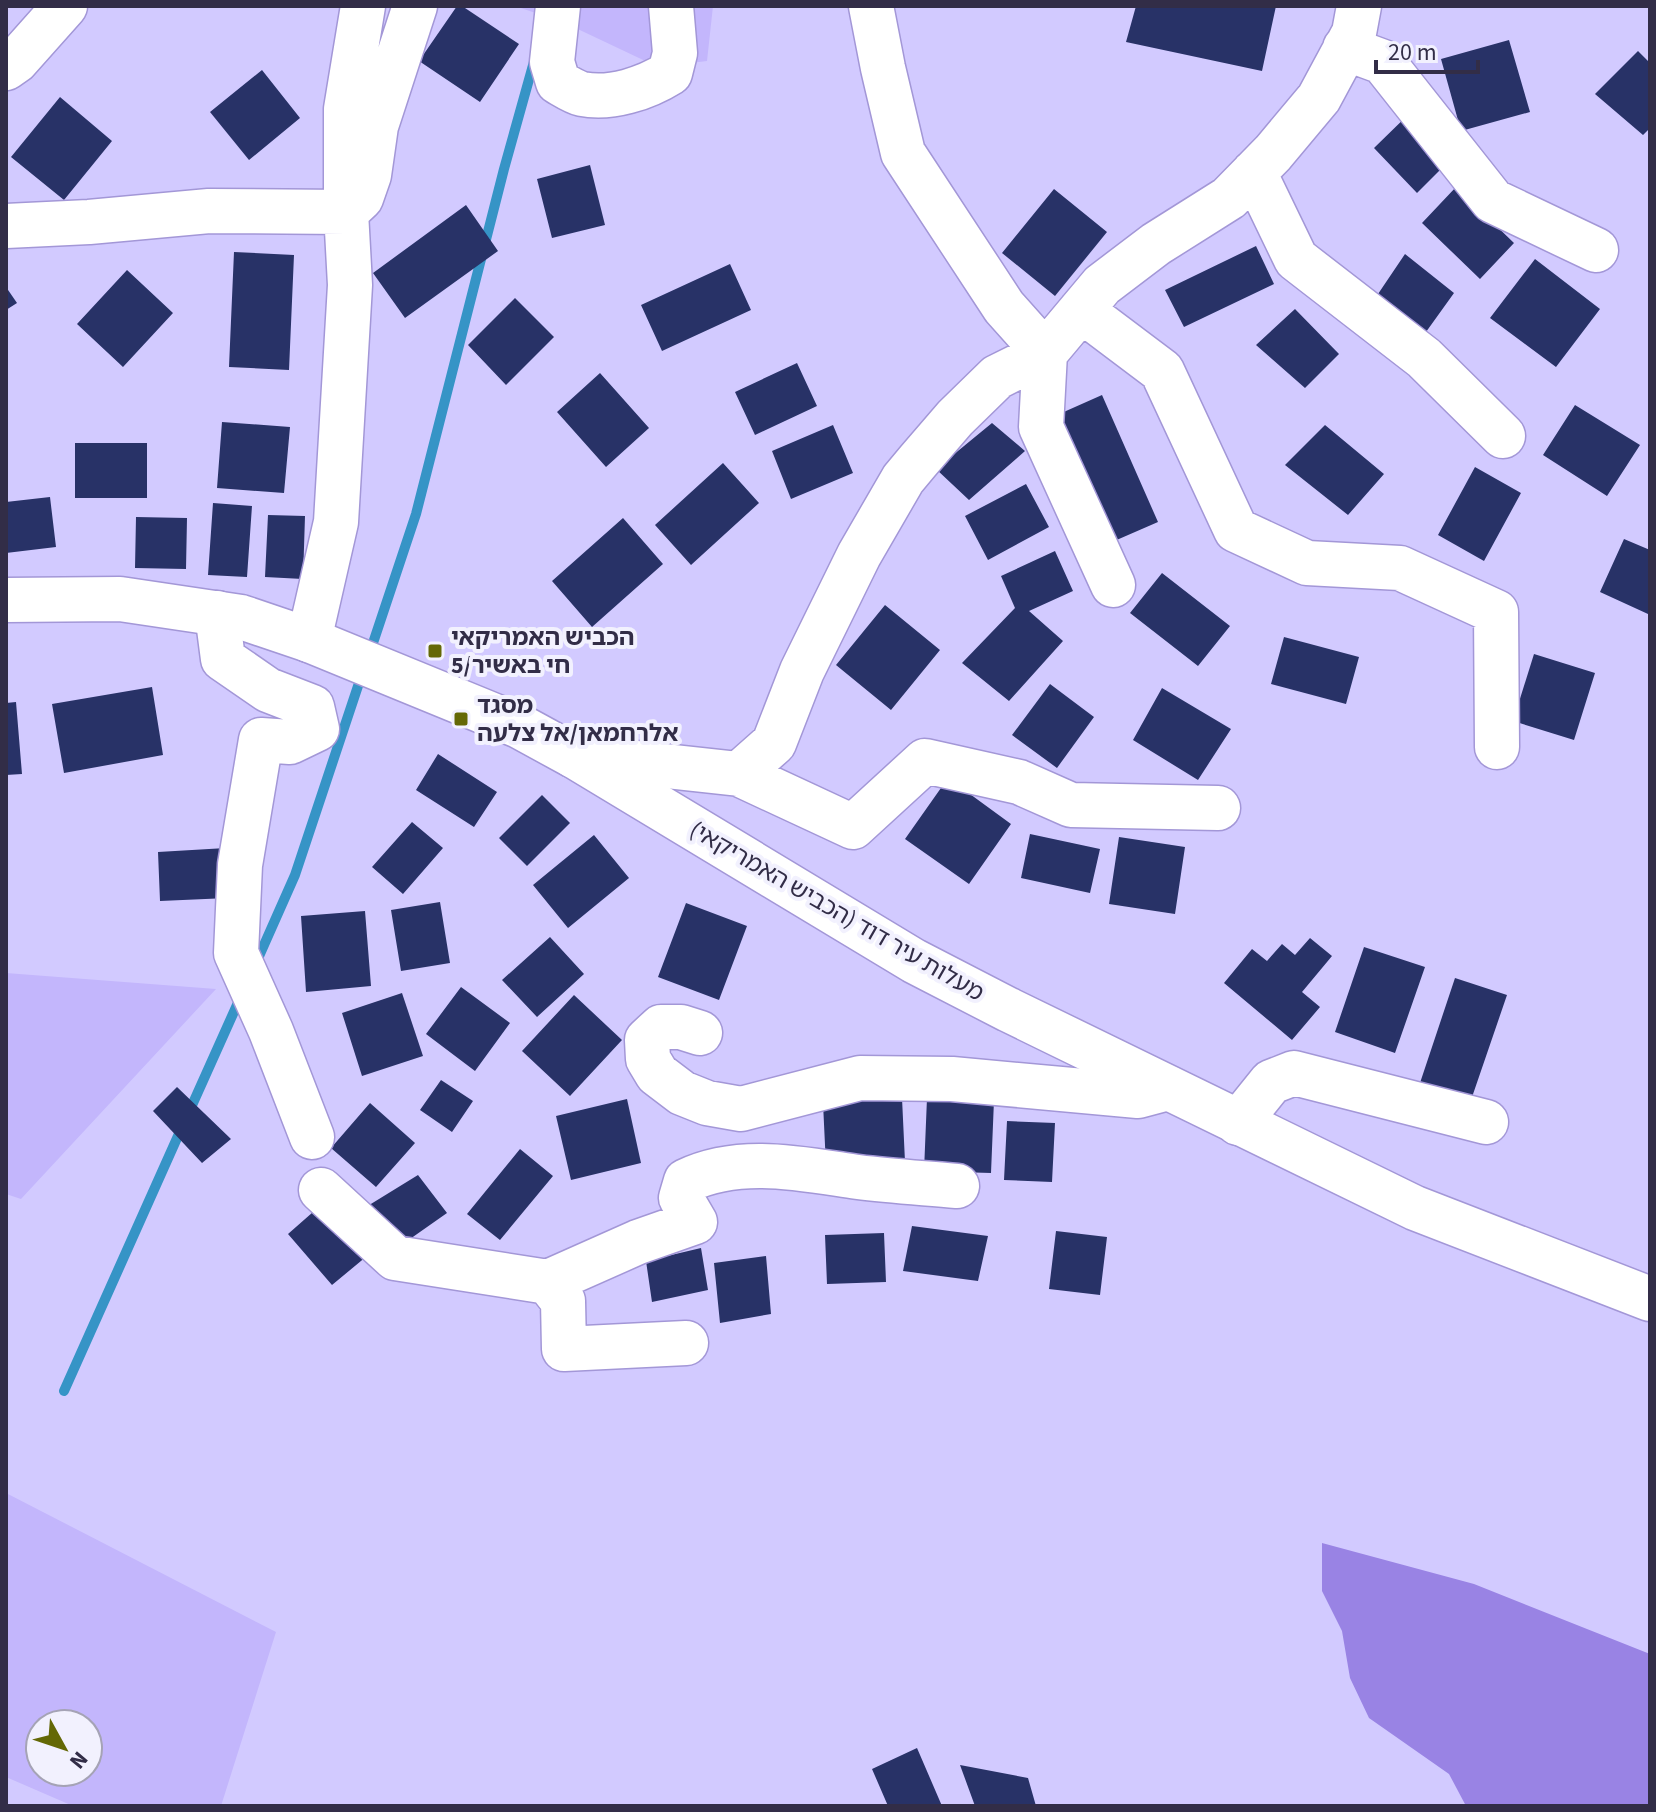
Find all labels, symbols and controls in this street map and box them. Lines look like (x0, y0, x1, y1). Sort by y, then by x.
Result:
scale bar (1376, 24, 1478, 74)
text: 20 m (1388, 35, 1437, 70)
place label: הכביש האמריקאי 5/חי באשיר (451, 620, 635, 683)
marker: הכביש האמריקאי 5/חי באשיר (426, 642, 444, 660)
place label: מסגד אלרחמאן/אל צלעה (477, 688, 679, 751)
marker: מסגד אלרחמאן/אל צלעה (452, 710, 470, 728)
street label: מעלות עיר דוד (הכביש האמריקאי) (683, 813, 991, 1010)
north arrow (24, 1708, 104, 1788)
text: N (62, 1744, 96, 1776)

